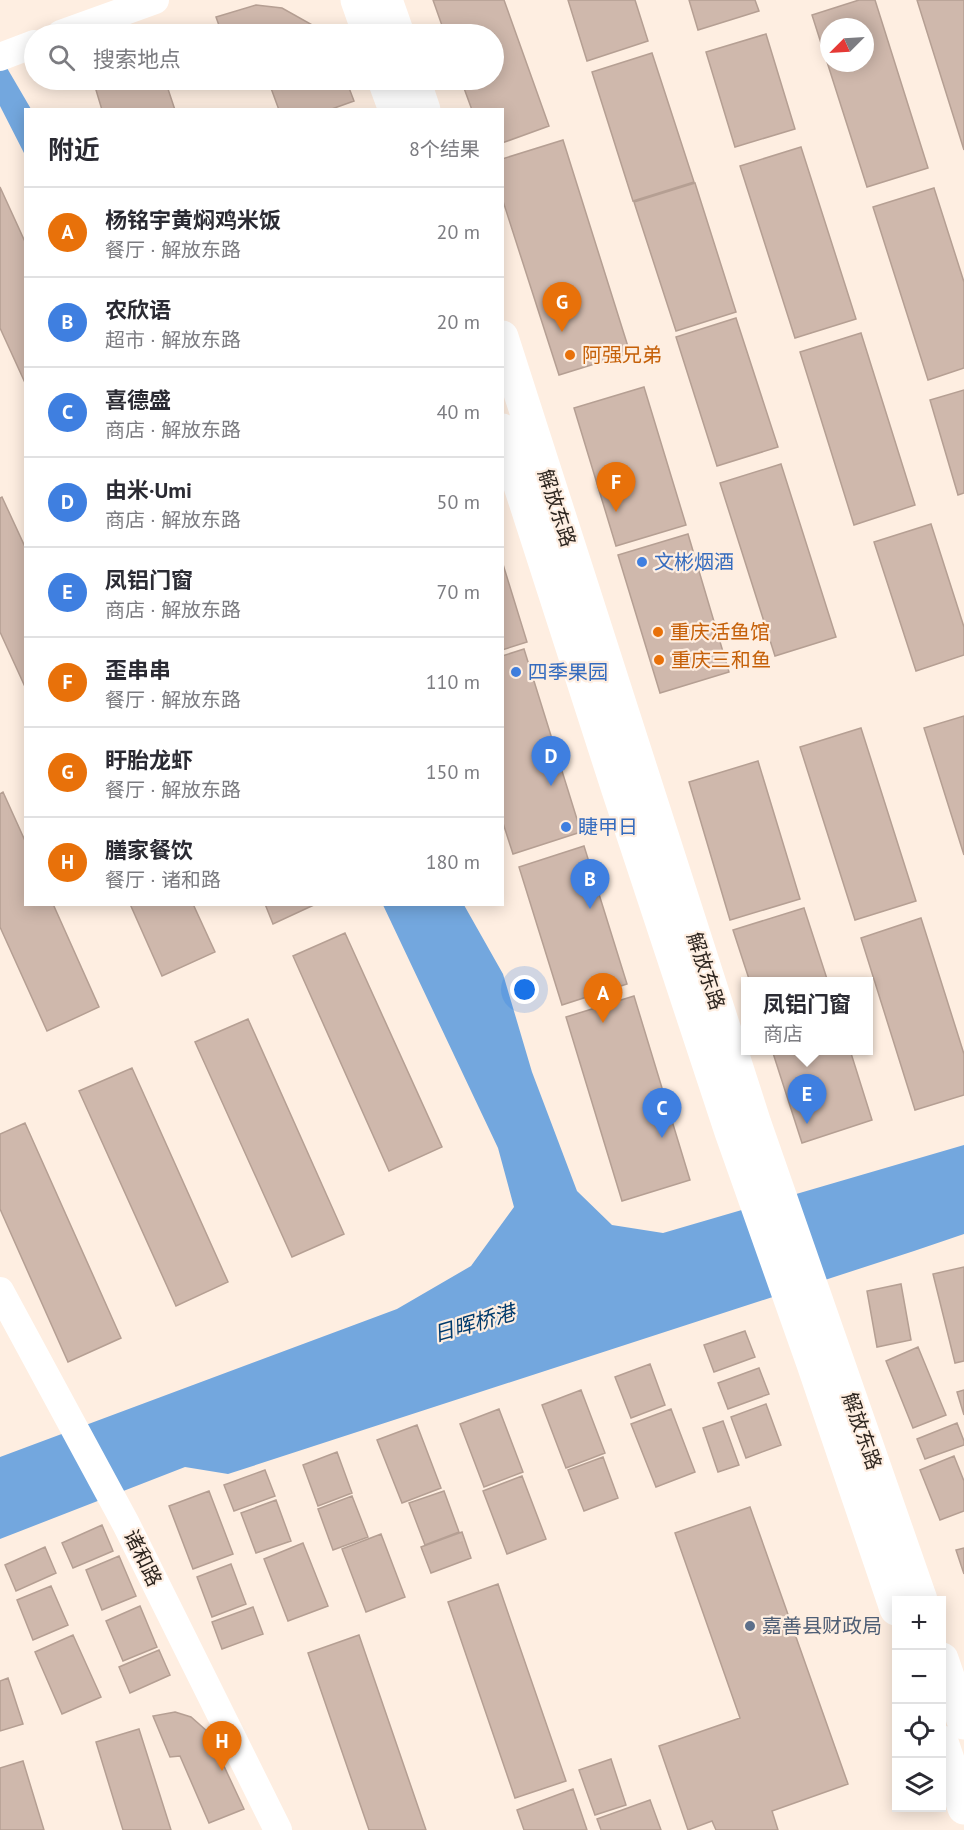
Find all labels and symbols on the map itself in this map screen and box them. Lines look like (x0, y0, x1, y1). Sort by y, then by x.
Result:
north arrow (820, 18, 874, 72)
pin: G (542, 282, 582, 332)
place label: 阿强兄弟 (582, 342, 662, 368)
marker: 阿强兄弟 (563, 348, 577, 362)
pin: F (596, 462, 636, 512)
street label: 解放东路 (532, 466, 582, 550)
place label: 文彬烟酒 (654, 549, 734, 575)
marker: 文彬烟酒 (635, 555, 649, 569)
place label: 重庆活鱼馆 (670, 619, 770, 645)
marker: 重庆活鱼馆 (651, 625, 665, 639)
place label: 重庆三和鱼 (671, 647, 771, 673)
marker: 重庆三和鱼 (652, 653, 666, 667)
place label: 四季果园 (528, 659, 608, 685)
marker: 四季果园 (509, 665, 523, 679)
pin: D (532, 736, 570, 786)
place label: 睫甲日 (578, 814, 638, 840)
marker: 睫甲日 (559, 820, 573, 834)
pin: B (570, 860, 610, 909)
street label: 解放东路 (681, 929, 731, 1013)
pin: A (584, 974, 622, 1023)
your location (510, 975, 539, 1004)
pin: E (788, 1074, 826, 1124)
pin: C (642, 1088, 682, 1138)
water label: 日晖桥港 (430, 1298, 521, 1348)
street label: 解放东路 (837, 1389, 887, 1473)
street label: 诸和路 (118, 1525, 168, 1591)
place label: 嘉善县财政局 (762, 1613, 882, 1639)
marker: 嘉善县财政局 (743, 1619, 757, 1633)
pin: H (202, 1722, 242, 1771)

